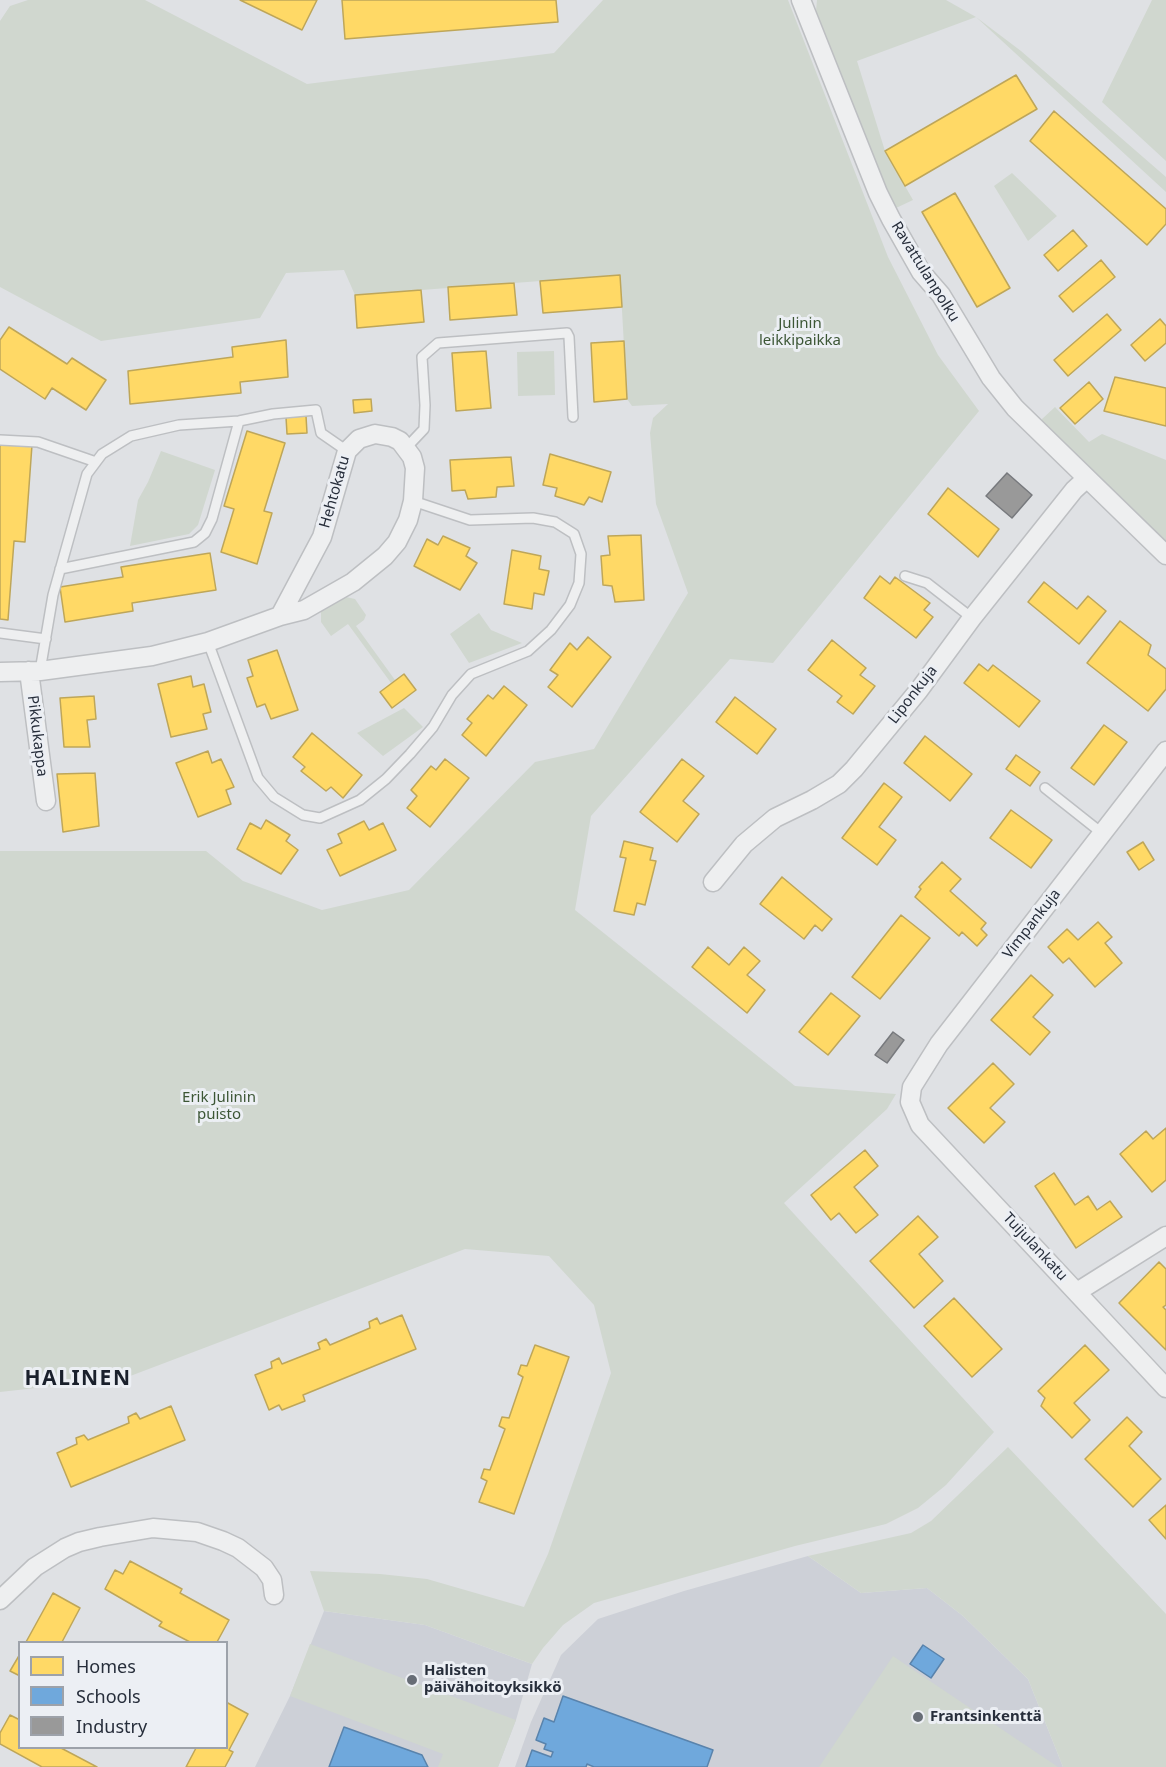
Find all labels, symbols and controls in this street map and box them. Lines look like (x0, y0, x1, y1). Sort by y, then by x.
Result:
street label: Ravattulanpolku (887, 219, 963, 325)
park label: Julinin leikkipaikka (759, 315, 841, 350)
street label: Hehtokatu (316, 454, 354, 530)
street label: Liponkuja (885, 662, 941, 728)
street label: Pikkukappa (23, 694, 51, 778)
street label: Vimpankuja (999, 886, 1065, 962)
park label: Erik Julinin puisto (182, 1089, 256, 1124)
street label: Tuijulankatu (999, 1209, 1071, 1285)
district label: HALINEN (25, 1366, 131, 1392)
legend (18, 1641, 228, 1749)
text: Homes (76, 1654, 136, 1678)
place label: Halisten päivähoitoyksikkö (424, 1662, 562, 1697)
marker: Halisten päivähoitoyksikkö (405, 1673, 419, 1687)
text: Schools (76, 1684, 141, 1708)
place label: Frantsinkenttä (930, 1708, 1042, 1726)
marker: Frantsinkenttä (911, 1710, 925, 1724)
text: Industry (76, 1714, 147, 1738)

